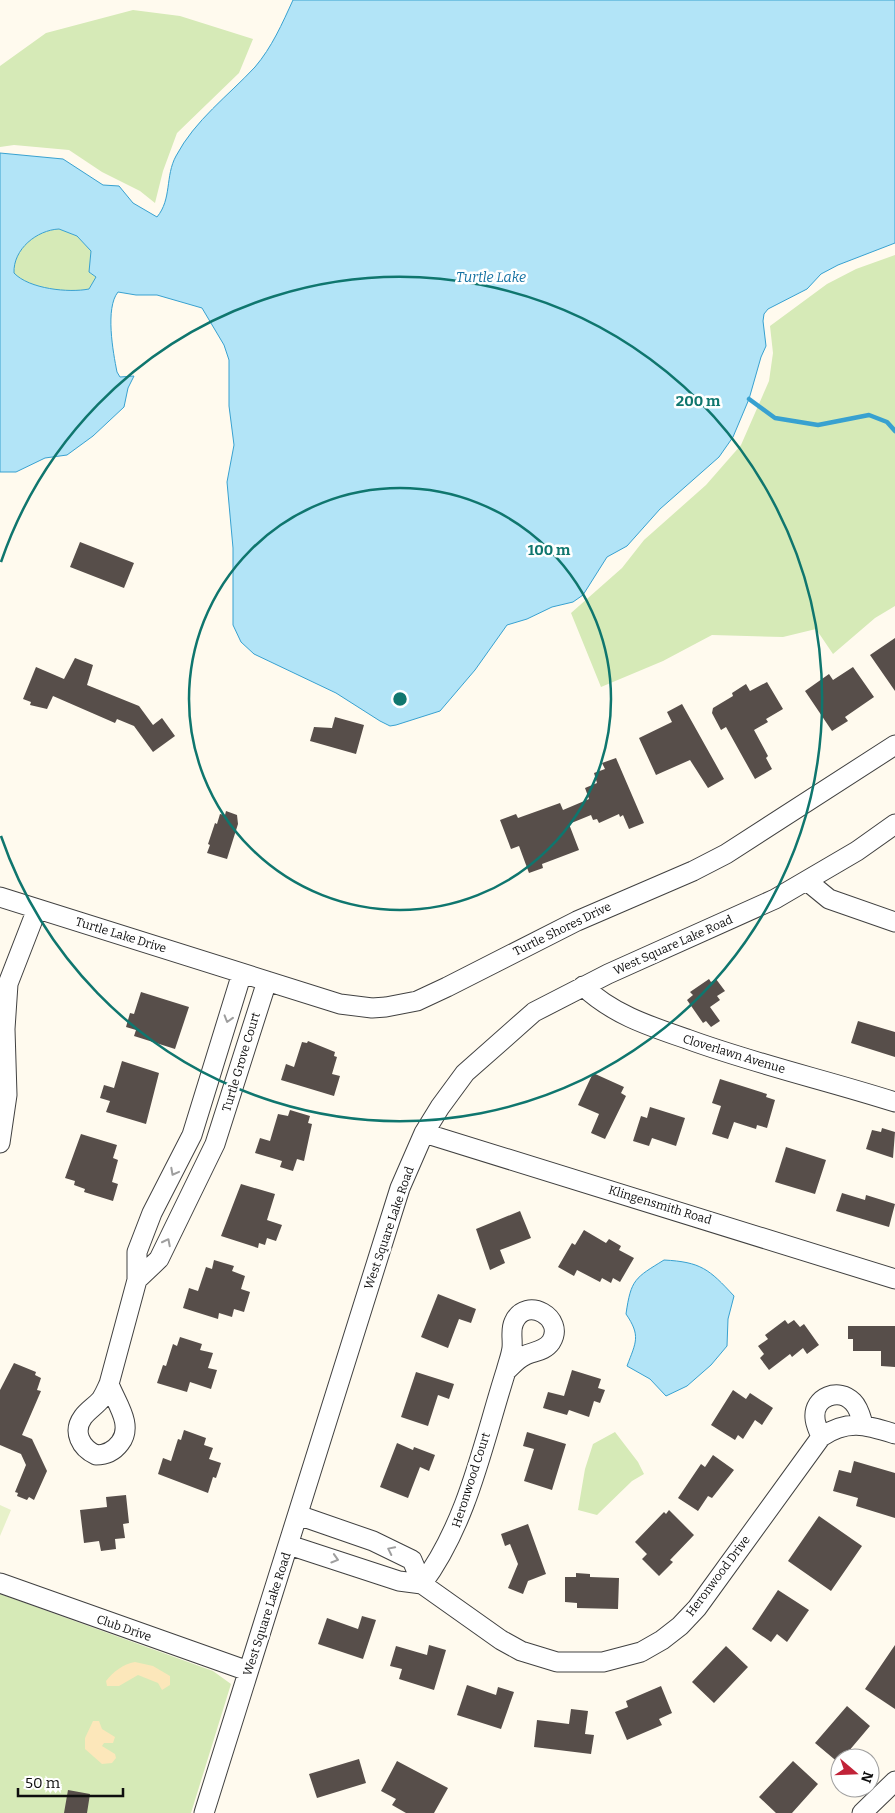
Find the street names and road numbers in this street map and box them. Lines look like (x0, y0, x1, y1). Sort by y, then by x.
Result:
street label: Turtle Shores Drive (511, 899, 613, 959)
street label: West Square Lake Road (611, 912, 735, 978)
street label: Turtle Lake Drive (74, 915, 168, 955)
street label: Turtle Grove Court (219, 1010, 263, 1113)
street label: Cloverlawn Avenue (681, 1032, 787, 1076)
street label: West Square Lake Road (361, 1165, 417, 1291)
street label: Klingensmith Road (607, 1183, 713, 1227)
street label: Heronwood Court (449, 1430, 493, 1529)
street label: Heronwood Drive (683, 1533, 753, 1619)
street label: West Square Lake Road (240, 1550, 294, 1678)
street label: Club Drive (95, 1612, 153, 1644)

